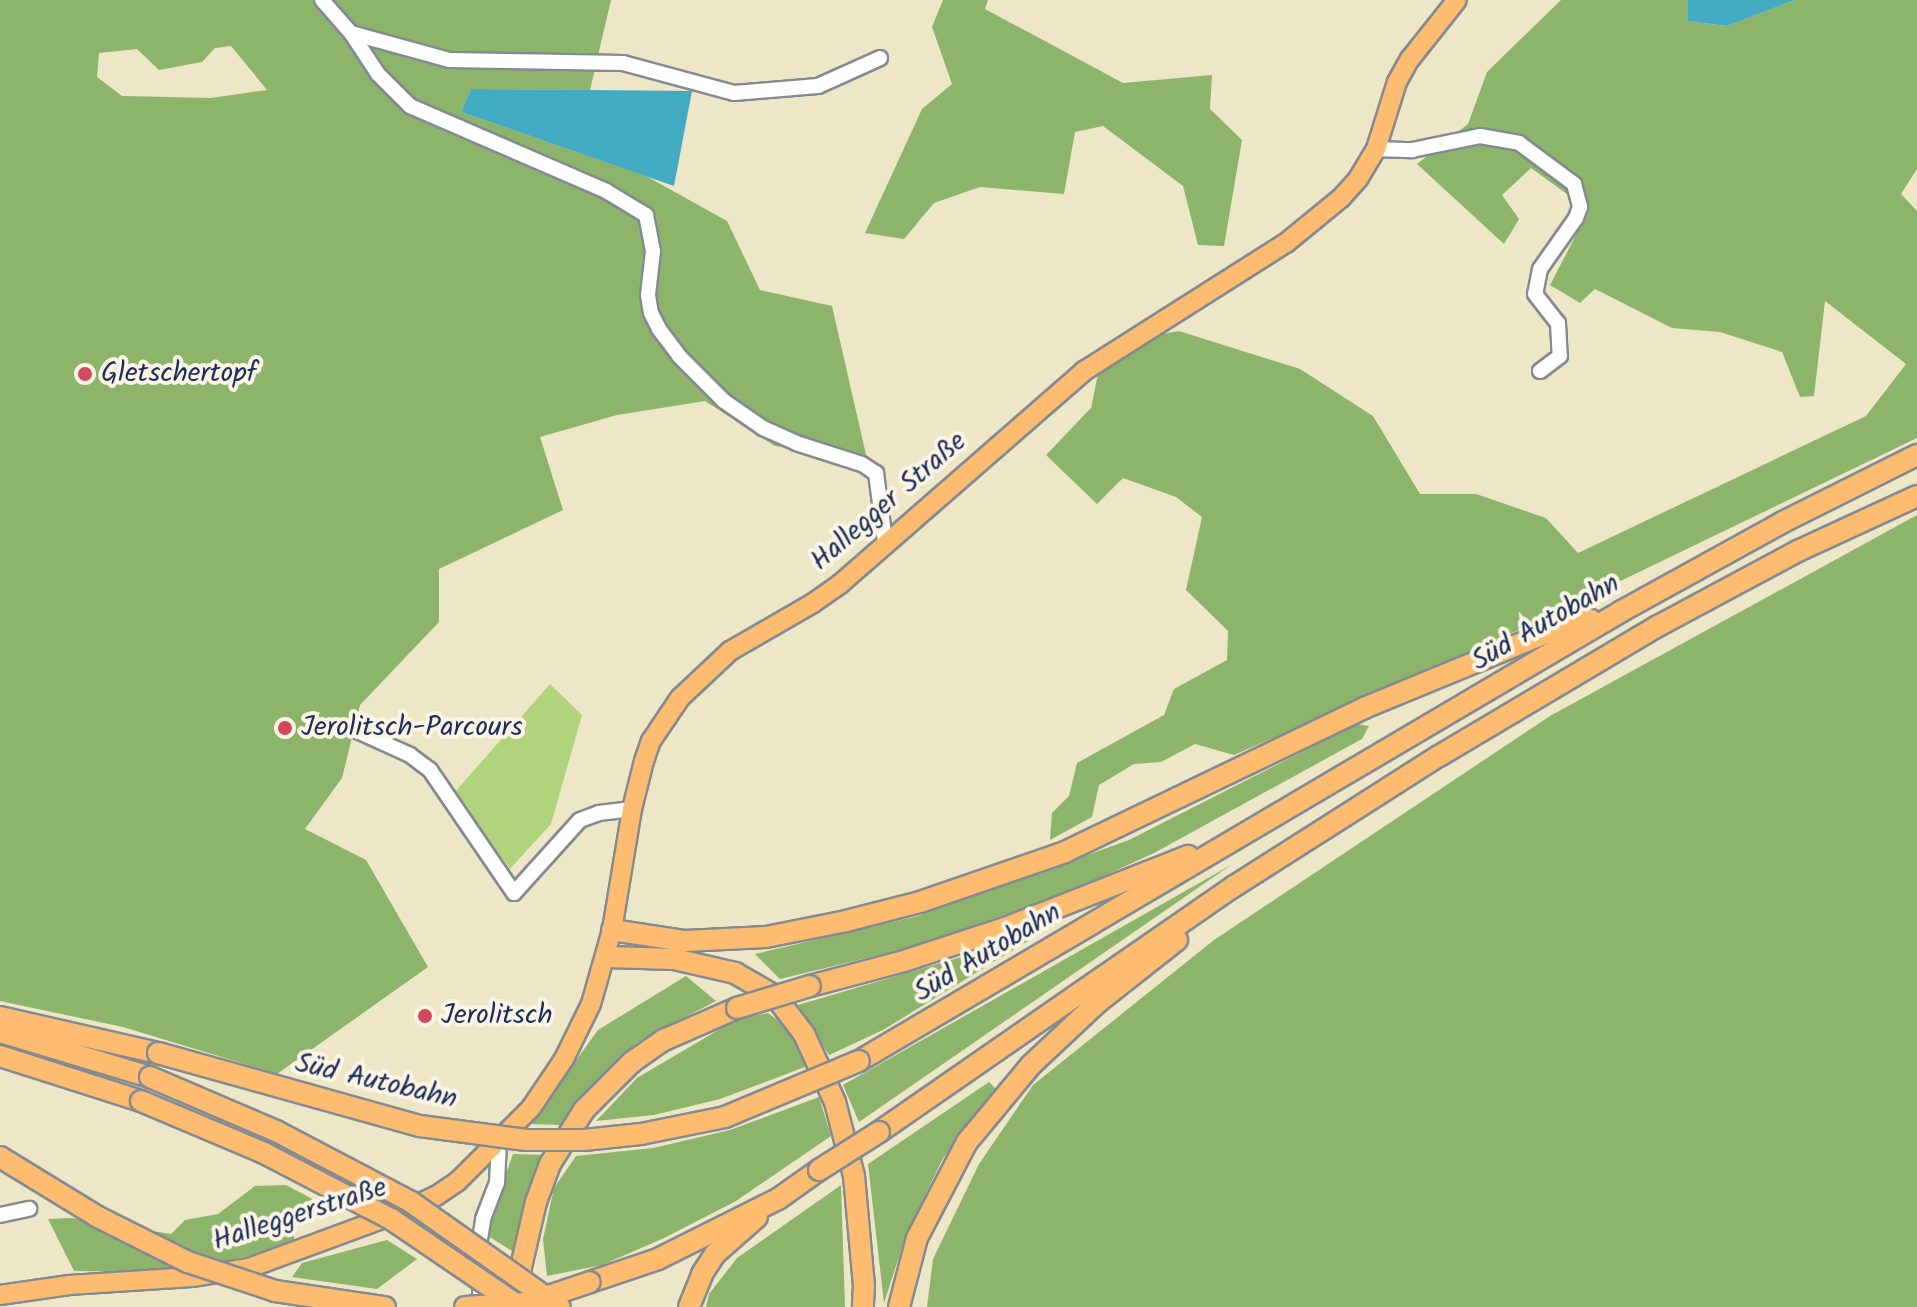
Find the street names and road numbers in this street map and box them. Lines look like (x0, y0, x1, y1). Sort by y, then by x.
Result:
street label: Hallegger Straße (804, 425, 974, 579)
street label: Süd Autobahn (1466, 567, 1626, 679)
street label: Süd Autobahn (909, 896, 1067, 1010)
street label: Süd Autobahn (292, 1047, 460, 1117)
street label: Halleggerstraße (209, 1171, 391, 1259)

